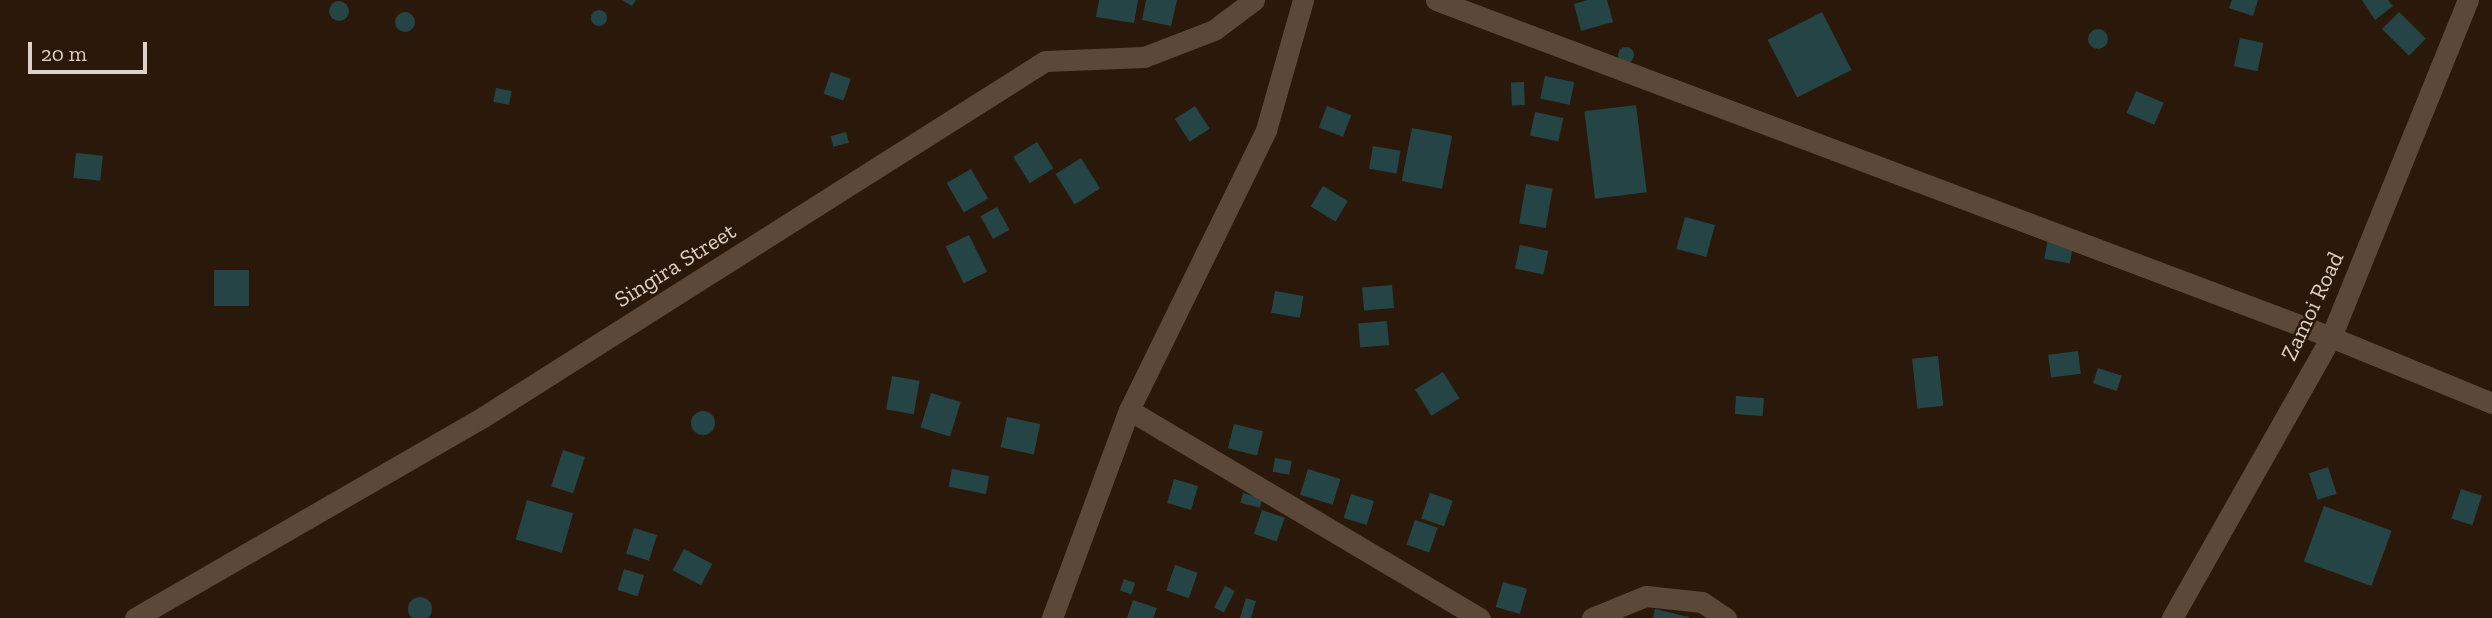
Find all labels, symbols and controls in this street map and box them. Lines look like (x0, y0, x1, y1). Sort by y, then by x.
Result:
scale bar (32, 28, 150, 72)
text: 20 m (41, 41, 87, 66)
street label: Singira Street (609, 217, 741, 313)
street label: Zamoi Road (2275, 247, 2349, 365)

